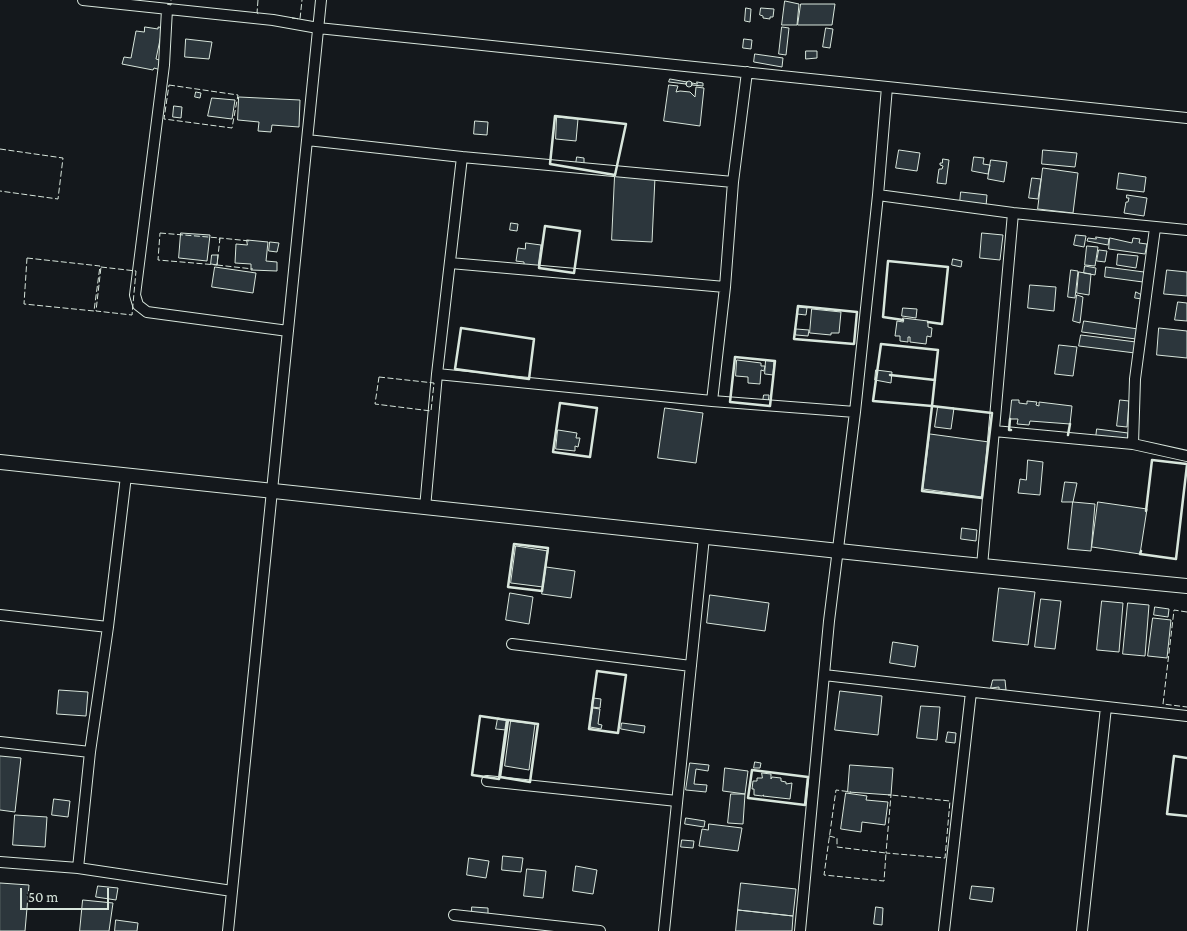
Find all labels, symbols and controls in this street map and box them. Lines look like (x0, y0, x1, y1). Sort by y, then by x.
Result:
scale bar (22, 878, 111, 910)
text: 50 m (28, 889, 58, 905)

